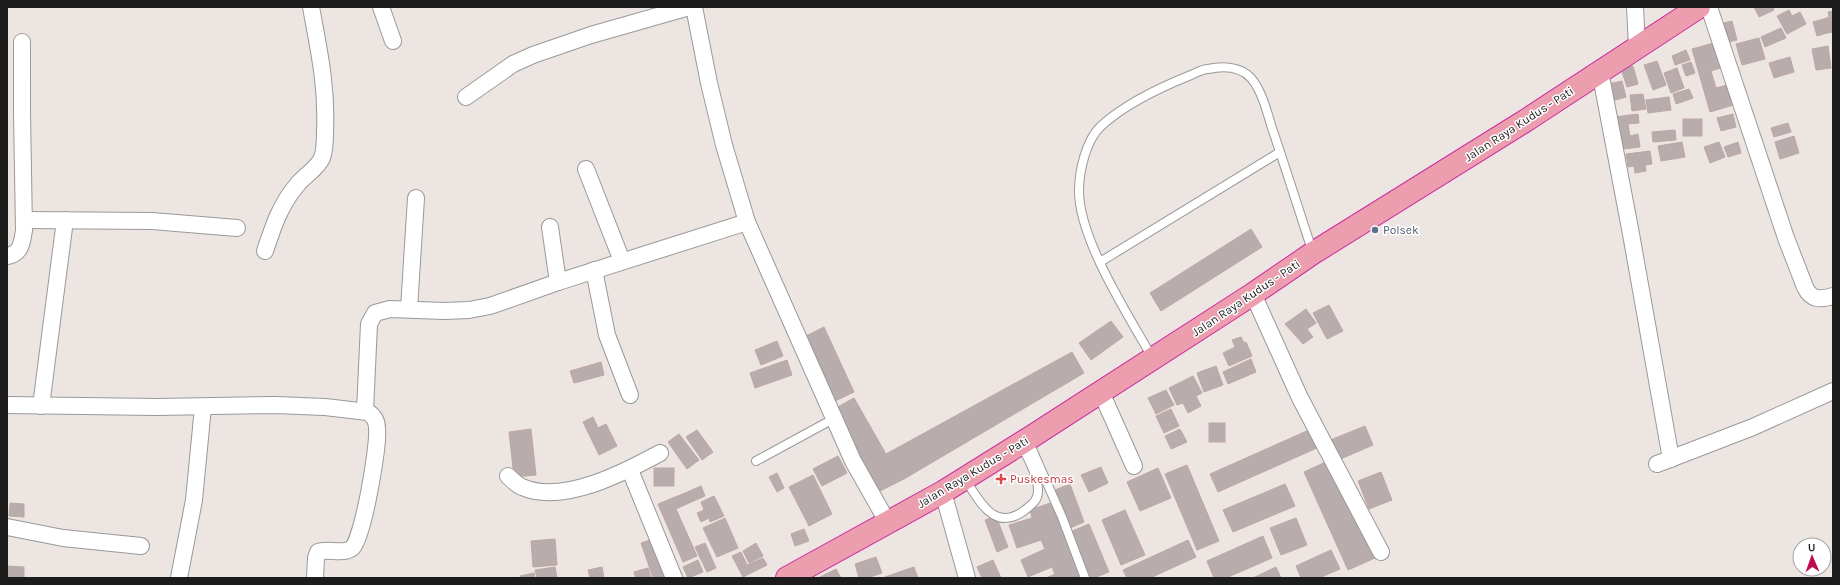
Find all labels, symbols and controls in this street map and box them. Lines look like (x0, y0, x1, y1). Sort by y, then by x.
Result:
street label: Jalan Raya Kudus - Pati (1462, 84, 1576, 164)
place label: Polsek (1383, 223, 1419, 237)
marker: Polsek (1370, 225, 1380, 235)
street label: Jalan Raya Kudus - Pati (1189, 257, 1303, 339)
street label: Jalan Raya Kudus - Pati (915, 433, 1031, 511)
place label: Puskesmas (1010, 472, 1074, 486)
marker: Puskesmas (995, 473, 1007, 485)
north arrow (1792, 537, 1832, 577)
text: U (1808, 541, 1816, 554)

